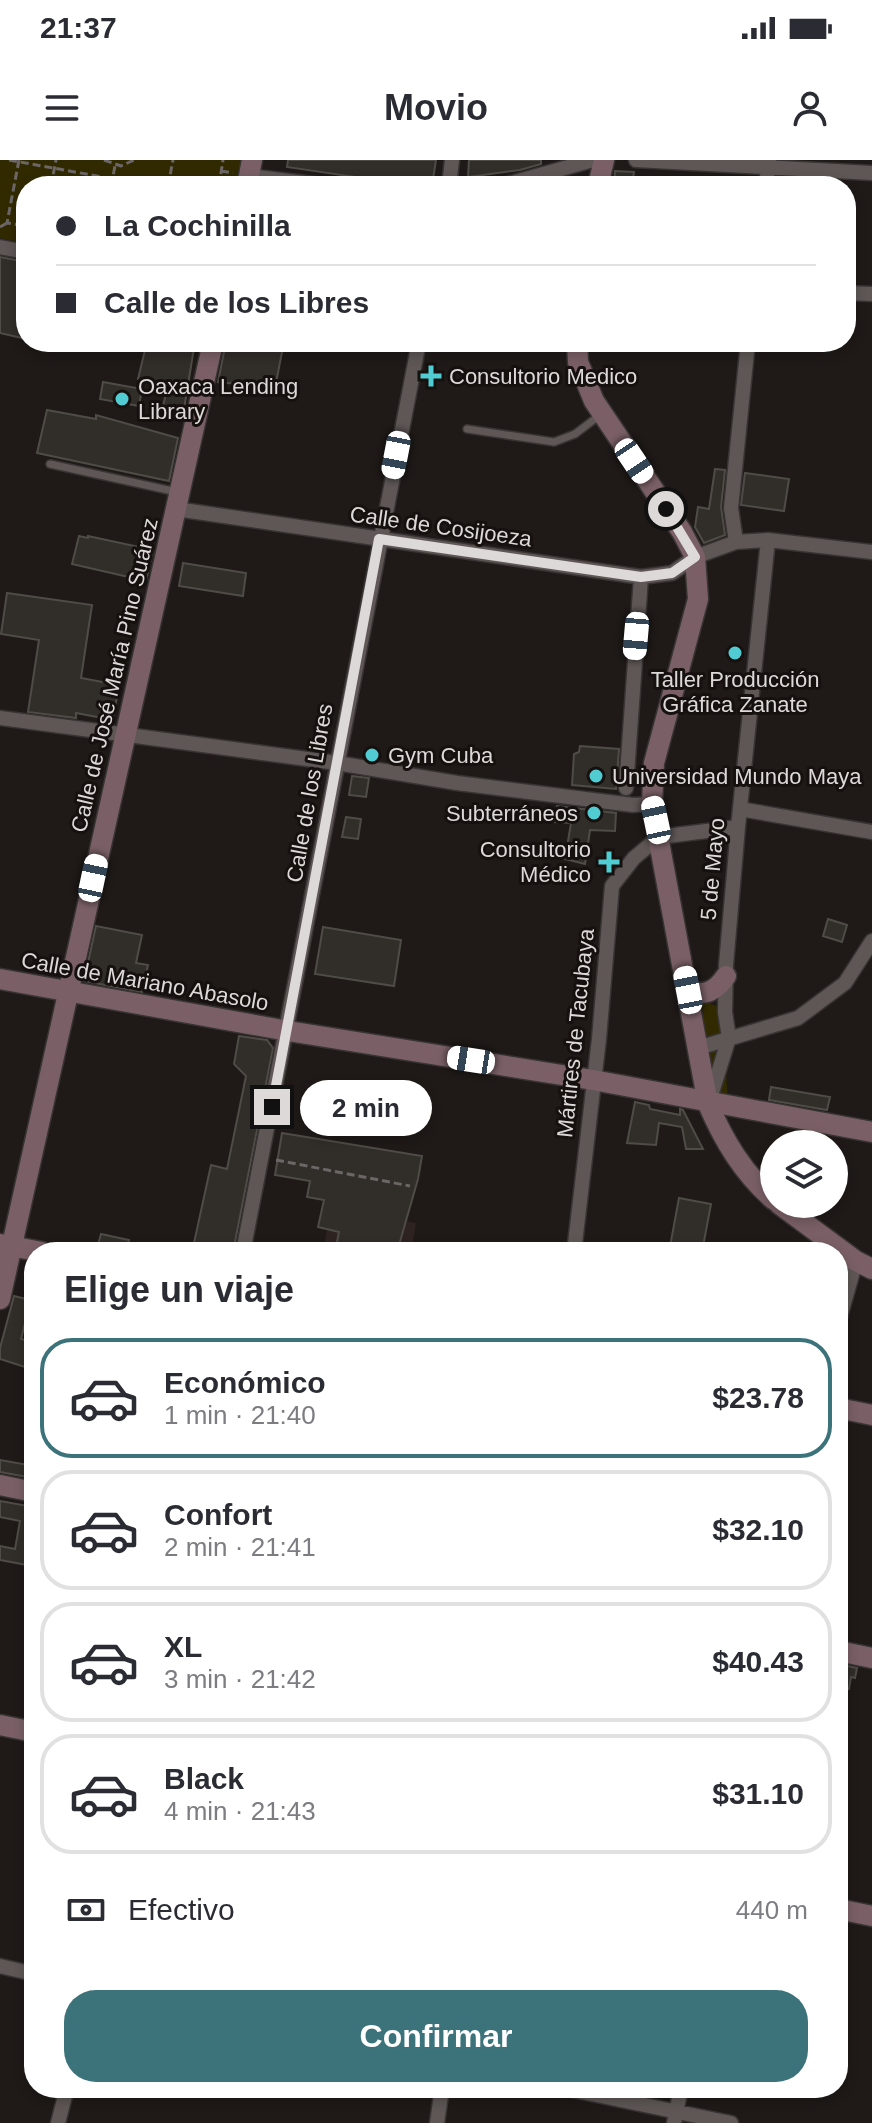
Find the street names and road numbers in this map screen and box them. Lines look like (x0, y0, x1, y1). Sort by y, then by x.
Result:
street label: Calle de Cosijoeza (348, 501, 534, 552)
street label: Calle de José María Pino Suárez (66, 516, 163, 835)
street label: Calle de los Libres (281, 702, 338, 884)
street label: 5 de Mayo (696, 817, 729, 921)
street label: Mártires de Tacubaya (552, 927, 599, 1139)
street label: Calle de Mariano Abasolo (19, 947, 271, 1016)

